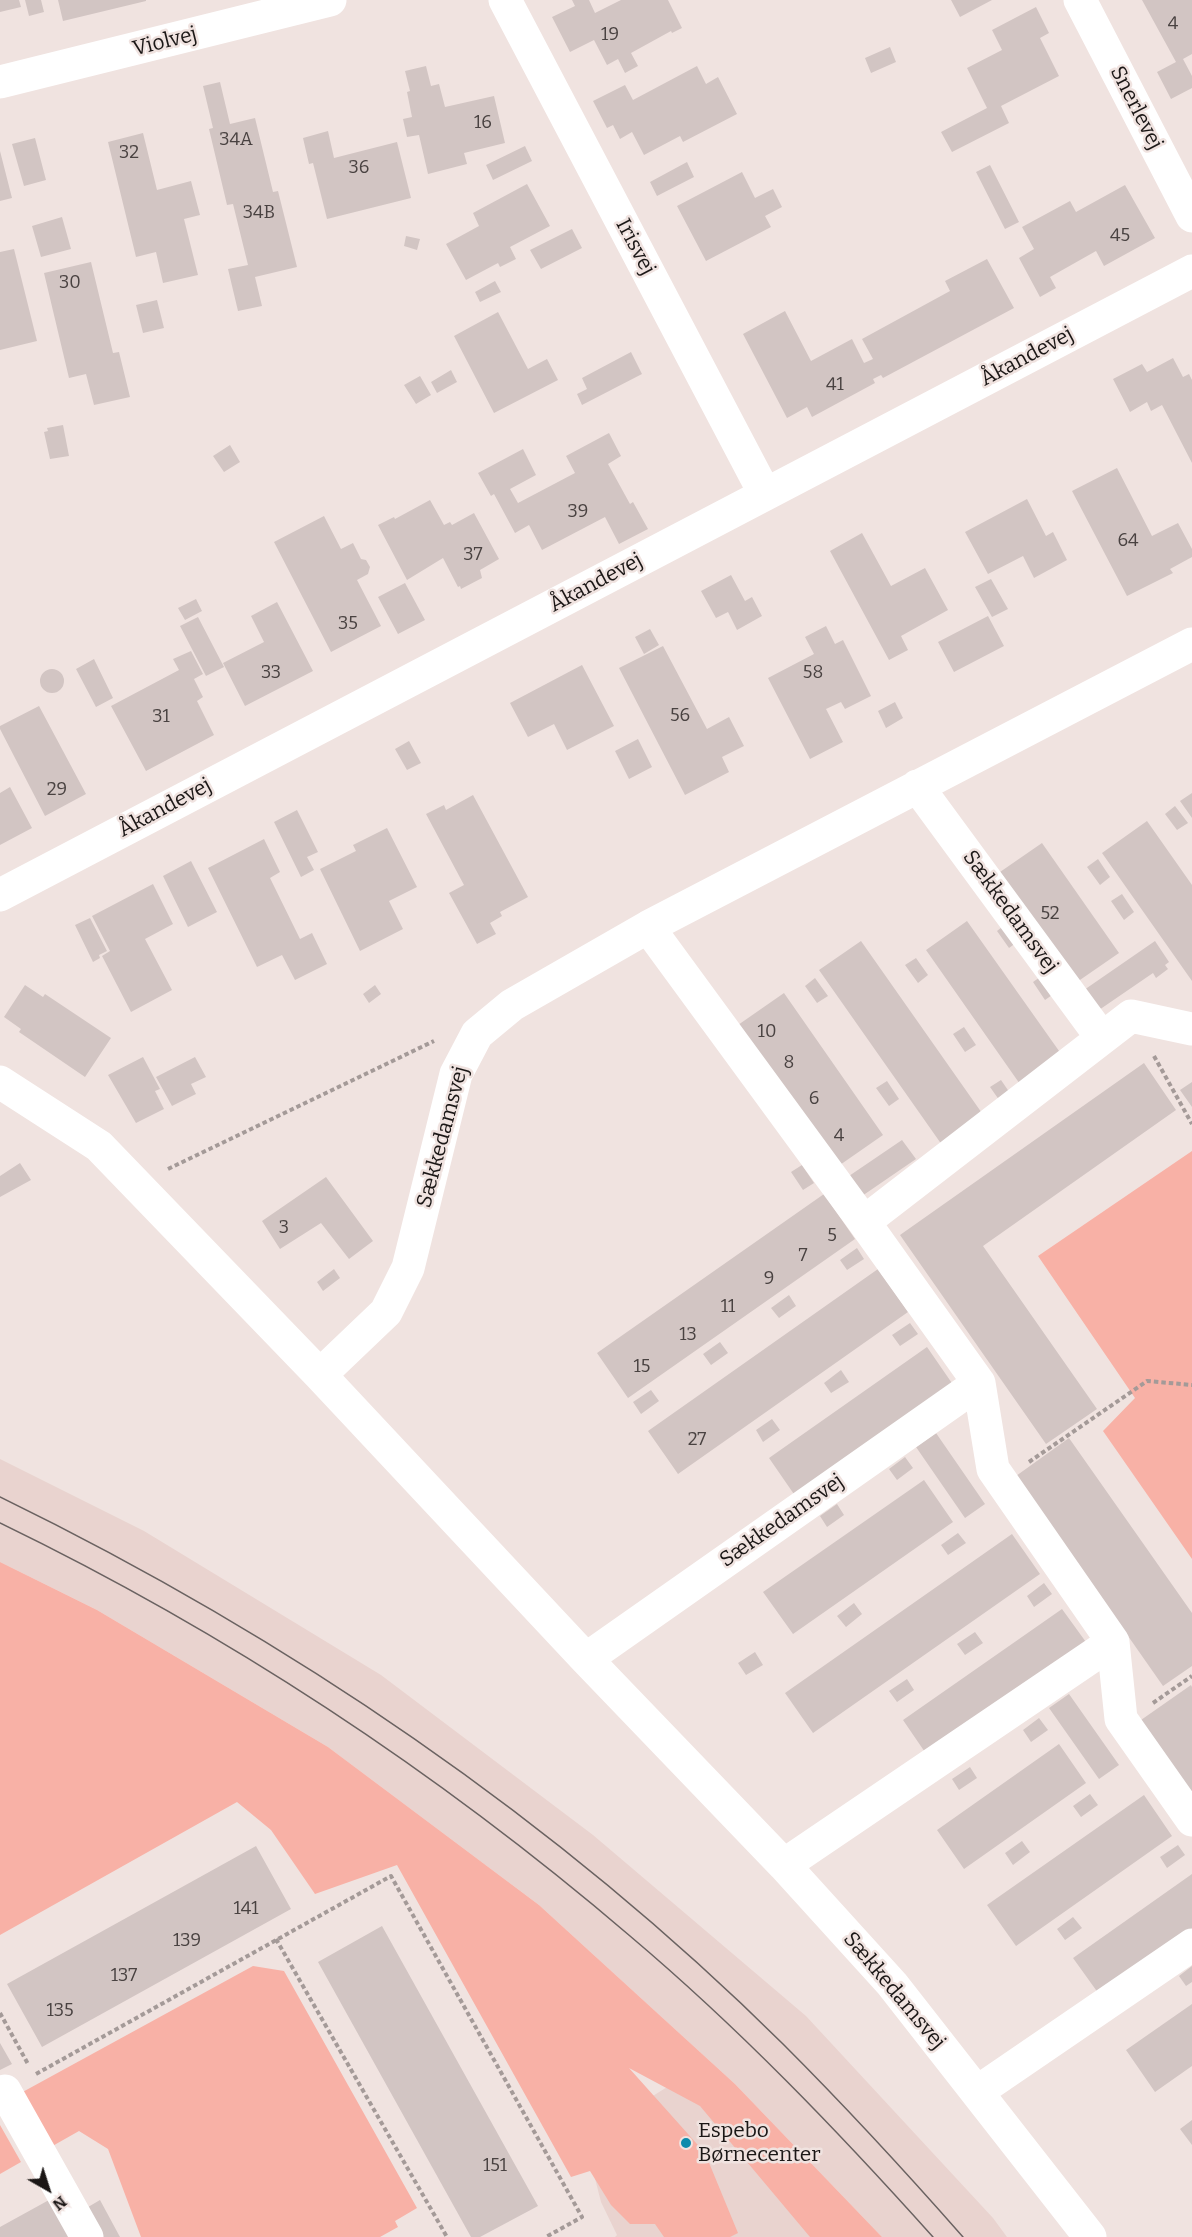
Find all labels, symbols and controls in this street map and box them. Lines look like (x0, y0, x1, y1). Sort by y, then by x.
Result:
house number: 4 (1168, 13, 1178, 35)
street label: Violvej (130, 22, 200, 62)
house number: 19 (601, 24, 619, 46)
street label: Snerlevej (1104, 62, 1168, 154)
house number: 16 (474, 112, 492, 134)
house number: 34A (219, 129, 253, 151)
house number: 32 (119, 142, 139, 164)
house number: 36 (349, 157, 369, 179)
house number: 34B (243, 202, 275, 224)
street label: Irisvej (610, 215, 660, 279)
house number: 45 (1110, 225, 1130, 247)
house number: 30 (59, 272, 81, 294)
street label: Åkandevej (976, 322, 1078, 392)
house number: 41 (826, 374, 844, 396)
house number: 39 (568, 501, 588, 523)
house number: 64 (1117, 530, 1139, 552)
house number: 37 (463, 544, 483, 566)
street label: Åkandevej (545, 548, 647, 618)
house number: 35 (338, 613, 358, 635)
house number: 33 (261, 662, 281, 684)
house number: 58 (803, 662, 823, 684)
house number: 56 (670, 705, 690, 727)
house number: 31 (152, 706, 170, 728)
street label: Åkandevej (114, 773, 216, 843)
house number: 29 (47, 779, 67, 801)
street label: Sækkedamsvej (957, 846, 1063, 978)
house number: 52 (1040, 903, 1060, 925)
house number: 10 (758, 1021, 776, 1043)
house number: 8 (784, 1052, 794, 1074)
street label: Sækkedamsvej (412, 1064, 474, 1210)
house number: 6 (809, 1088, 819, 1110)
house number: 4 (834, 1125, 844, 1147)
house number: 3 (279, 1217, 289, 1239)
house number: 5 (827, 1225, 837, 1247)
house number: 7 (798, 1245, 808, 1267)
house number: 9 (764, 1268, 774, 1290)
house number: 11 (721, 1296, 735, 1318)
house number: 13 (679, 1324, 697, 1346)
house number: 15 (634, 1356, 650, 1378)
house number: 27 (688, 1429, 706, 1451)
street label: Sækkedamsvej (715, 1469, 849, 1573)
house number: 141 (233, 1898, 259, 1920)
street label: Sækkedamsvej (838, 1927, 950, 2055)
house number: 139 (173, 1930, 201, 1952)
house number: 137 (111, 1965, 137, 1987)
house number: 135 (46, 2000, 74, 2022)
place label: Espebo Børnecenter (698, 2118, 820, 2168)
marker: Espebo Børnecenter (679, 2136, 693, 2150)
house number: 151 (483, 2155, 507, 2177)
north arrow (18, 2159, 78, 2219)
text: N (49, 2192, 70, 2215)

